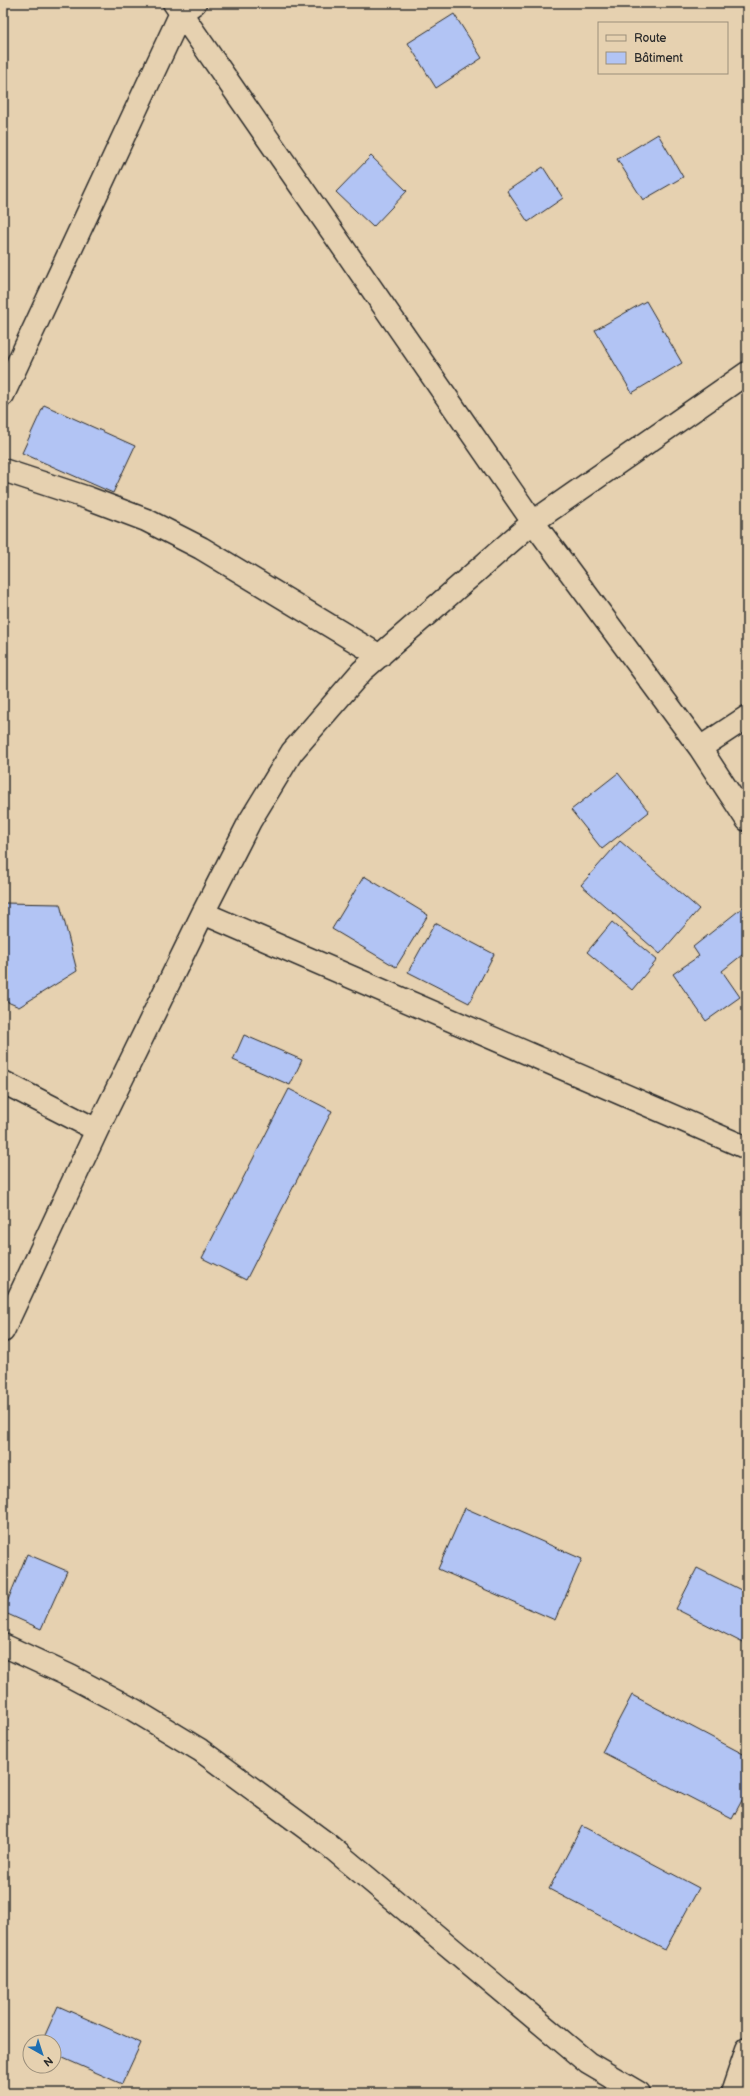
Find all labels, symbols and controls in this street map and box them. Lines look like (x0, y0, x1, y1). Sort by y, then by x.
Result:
legend (598, 22, 728, 74)
text: Route (634, 31, 666, 46)
text: Bâtiment (634, 51, 683, 66)
north arrow (22, 2034, 62, 2074)
text: N (41, 2054, 55, 2069)

